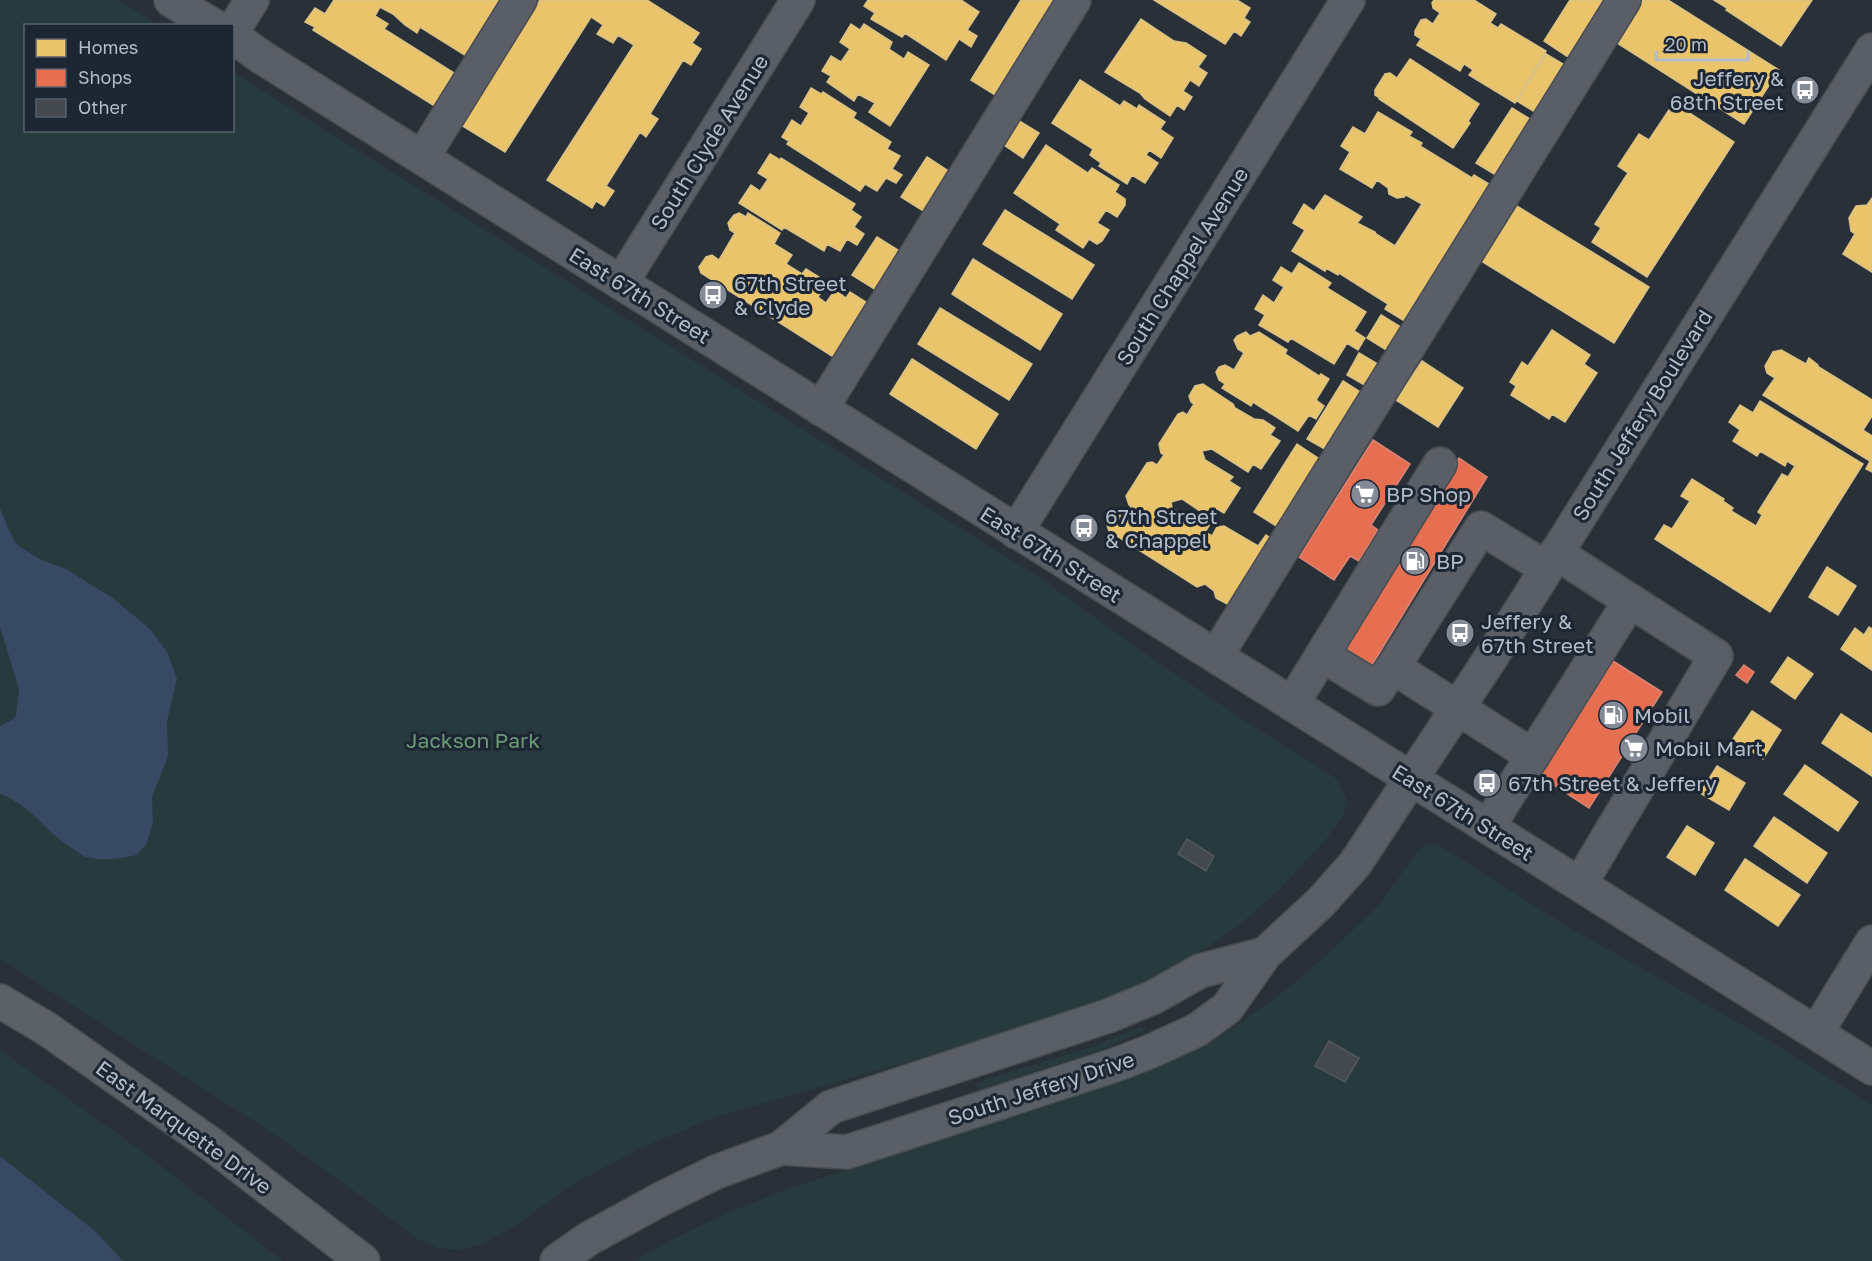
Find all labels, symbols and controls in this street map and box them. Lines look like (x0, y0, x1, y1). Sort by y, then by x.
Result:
legend (24, 24, 234, 132)
scale bar (1656, 24, 1748, 62)
text: 20 m (1665, 33, 1707, 55)
text: Homes (78, 36, 138, 58)
street label: South Clyde Avenue (645, 50, 773, 234)
place label: Jeffery & 68th Street (1670, 65, 1784, 115)
text: Shops (78, 66, 132, 88)
bus stop icon: Jeffery & 68th Street (1789, 74, 1821, 106)
text: Other (78, 96, 127, 118)
street label: South Chappel Avenue (1110, 162, 1254, 370)
street label: East 67th Street (564, 241, 716, 349)
place label: 67th Street & Clyde (734, 270, 847, 320)
bus stop icon: 67th Street & Clyde (697, 279, 729, 311)
street label: South Jeffery Boulevard (1566, 305, 1718, 525)
supermarket icon: BP Shop (1349, 478, 1381, 510)
place label: BP Shop (1386, 481, 1471, 507)
street label: East 67th Street (975, 500, 1127, 608)
place label: 67th Street & Chappel (1105, 503, 1218, 553)
bus stop icon: 67th Street & Chappel (1068, 512, 1100, 544)
fuel station icon: BP (1399, 545, 1431, 577)
place label: BP (1436, 548, 1464, 574)
place label: Jeffery & 67th Street (1481, 608, 1594, 658)
bus stop icon: Jeffery & 67th Street (1444, 617, 1476, 649)
fuel station icon: Mobil (1597, 699, 1629, 731)
place label: Mobil (1634, 702, 1690, 728)
park label: Jackson Park (406, 727, 540, 753)
supermarket icon: Mobil Mart (1618, 732, 1650, 764)
place label: Mobil Mart (1655, 735, 1763, 761)
street label: East 67th Street (1387, 758, 1539, 866)
bus stop icon: 67th Street & Jeffery (1471, 767, 1503, 799)
place label: 67th Street & Jeffery (1508, 770, 1717, 796)
street label: South Jeffery Drive (945, 1046, 1137, 1130)
street label: East Marquette Drive (91, 1054, 277, 1200)

